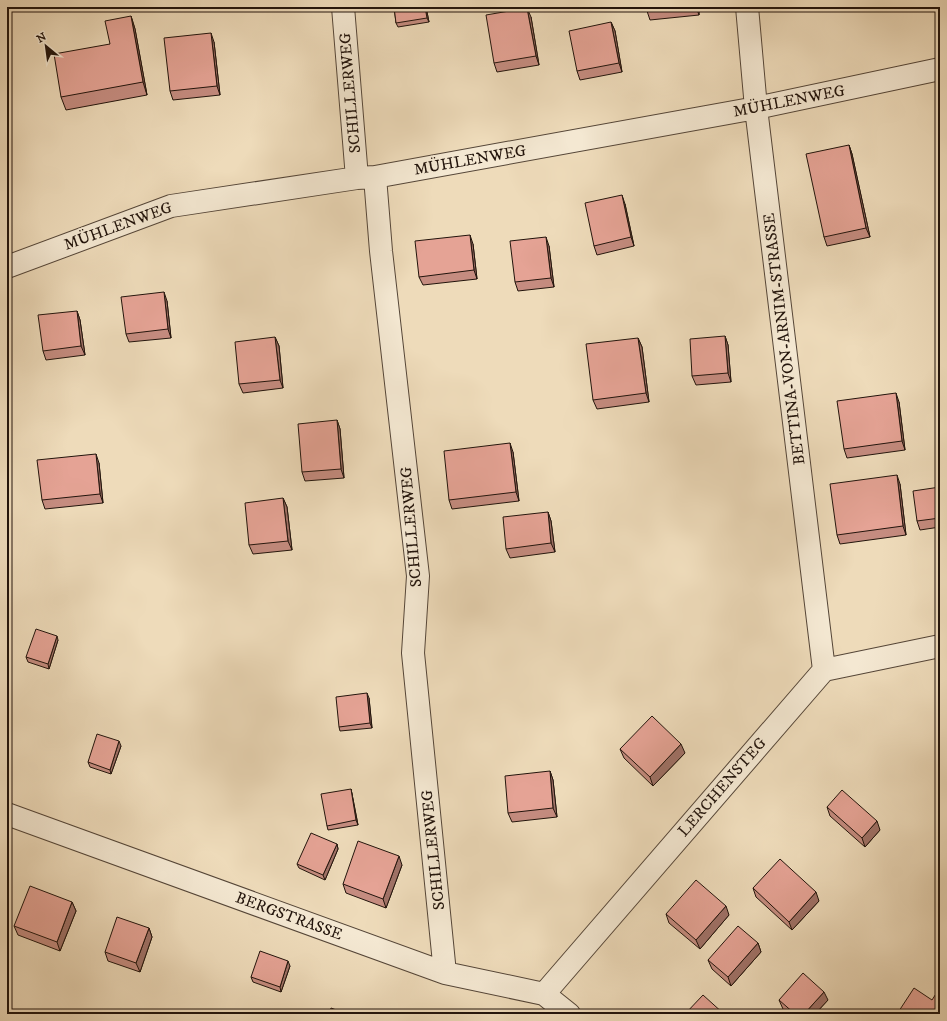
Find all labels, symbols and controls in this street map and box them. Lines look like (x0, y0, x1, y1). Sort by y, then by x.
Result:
north arrow (26, 26, 66, 66)
text: N (34, 30, 49, 46)
street label: SCHILLERWEG (335, 32, 365, 154)
street label: MÜHLENWEG (731, 80, 847, 122)
street label: MÜHLENWEG (412, 140, 528, 180)
street label: MÜHLENWEG (61, 197, 175, 255)
street label: BETTINA-VON-ARNIM-STRASSE (759, 212, 809, 466)
street label: SCHILLERWEG (396, 466, 426, 588)
street label: LERCHENSTEG (674, 733, 770, 841)
street label: SCHILLERWEG (417, 789, 449, 911)
street label: BERGSTRASSE (233, 887, 345, 945)

